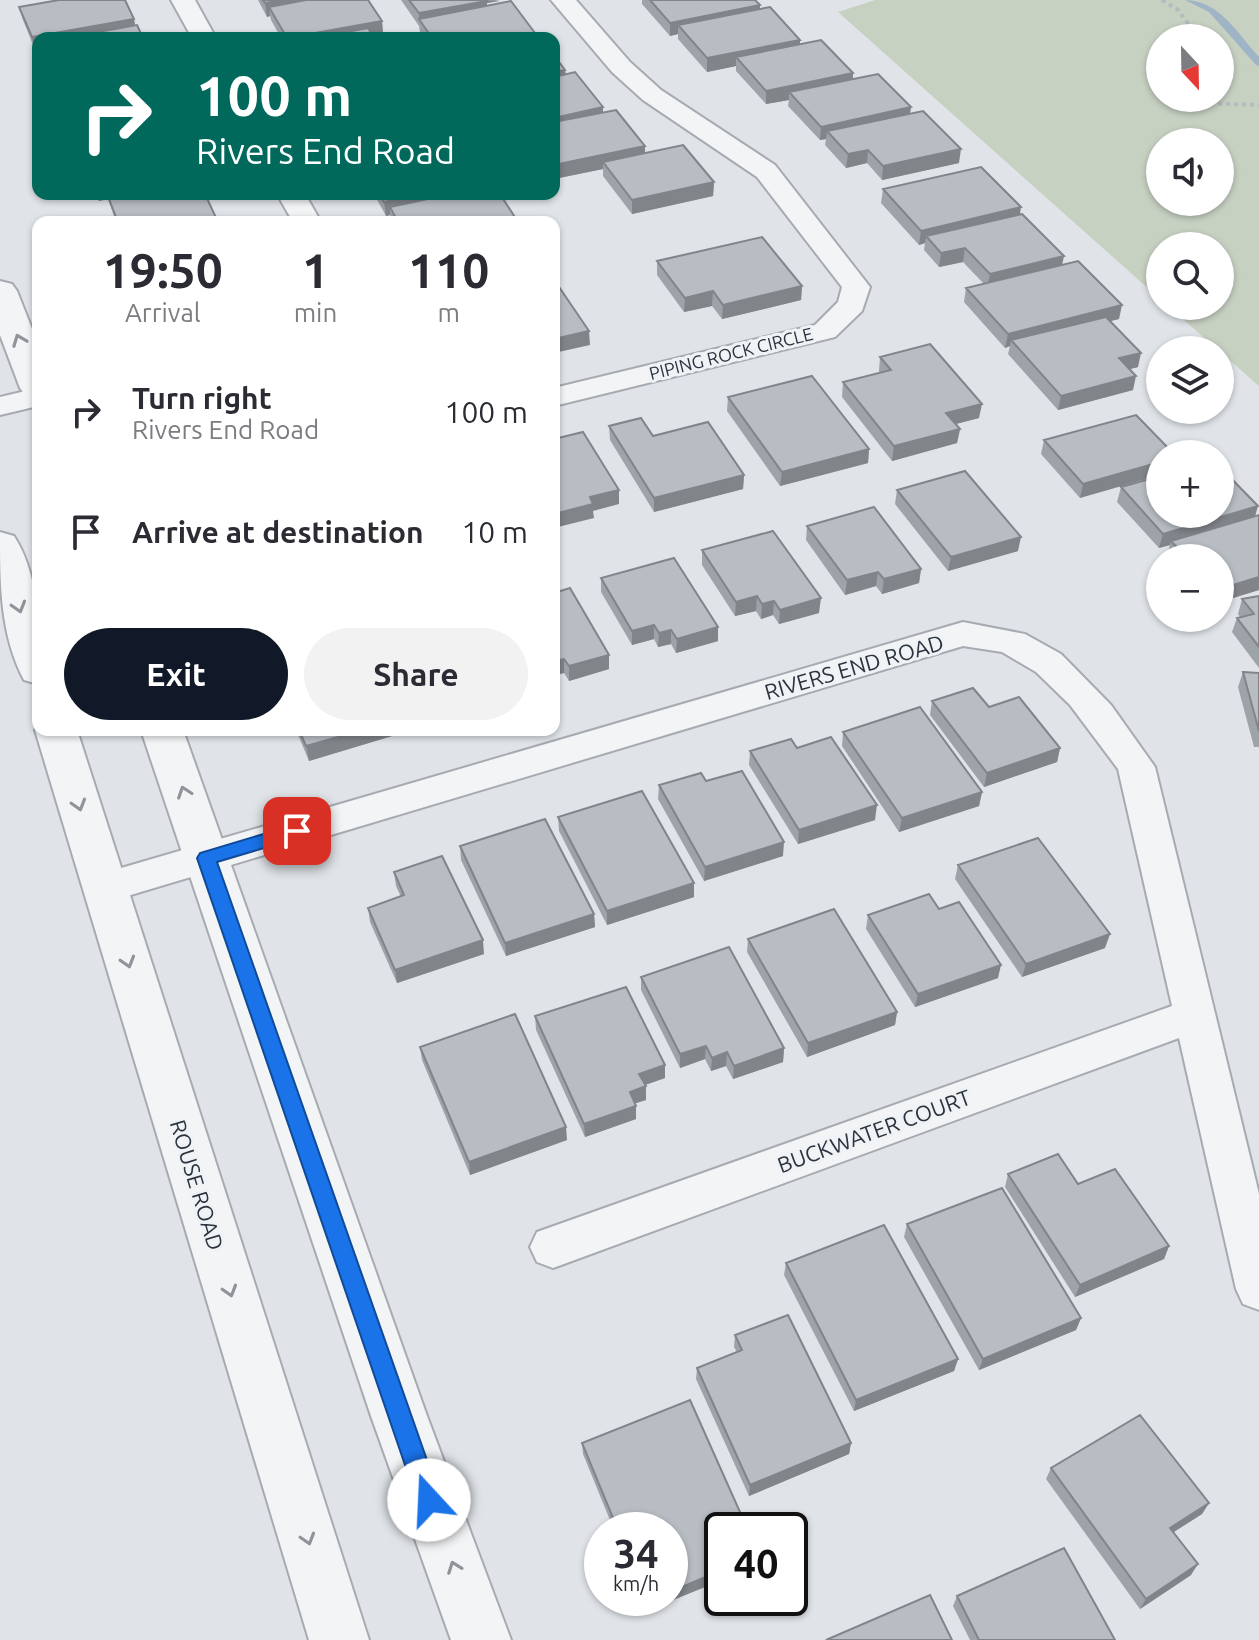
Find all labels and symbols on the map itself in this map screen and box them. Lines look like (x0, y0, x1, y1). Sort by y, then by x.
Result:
north arrow (1146, 24, 1234, 112)
street label: PIPING ROCK CIRCLE (647, 323, 815, 383)
one-way arrow (12, 334, 29, 348)
one-way arrow (10, 600, 26, 614)
street label: RIVERS END ROAD (762, 629, 946, 704)
one-way arrow (177, 786, 193, 800)
one-way arrow (70, 797, 86, 811)
pin (263, 797, 331, 865)
one-way arrow (119, 955, 135, 969)
street label: BUCKWATER COURT (774, 1084, 974, 1177)
street label: ROUSE ROAD (166, 1117, 229, 1253)
one-way arrow (221, 1283, 237, 1297)
position arrow (387, 1458, 471, 1542)
speed limit sign: 40 (704, 1512, 808, 1616)
one-way arrow (299, 1532, 315, 1545)
one-way arrow (447, 1561, 464, 1575)

